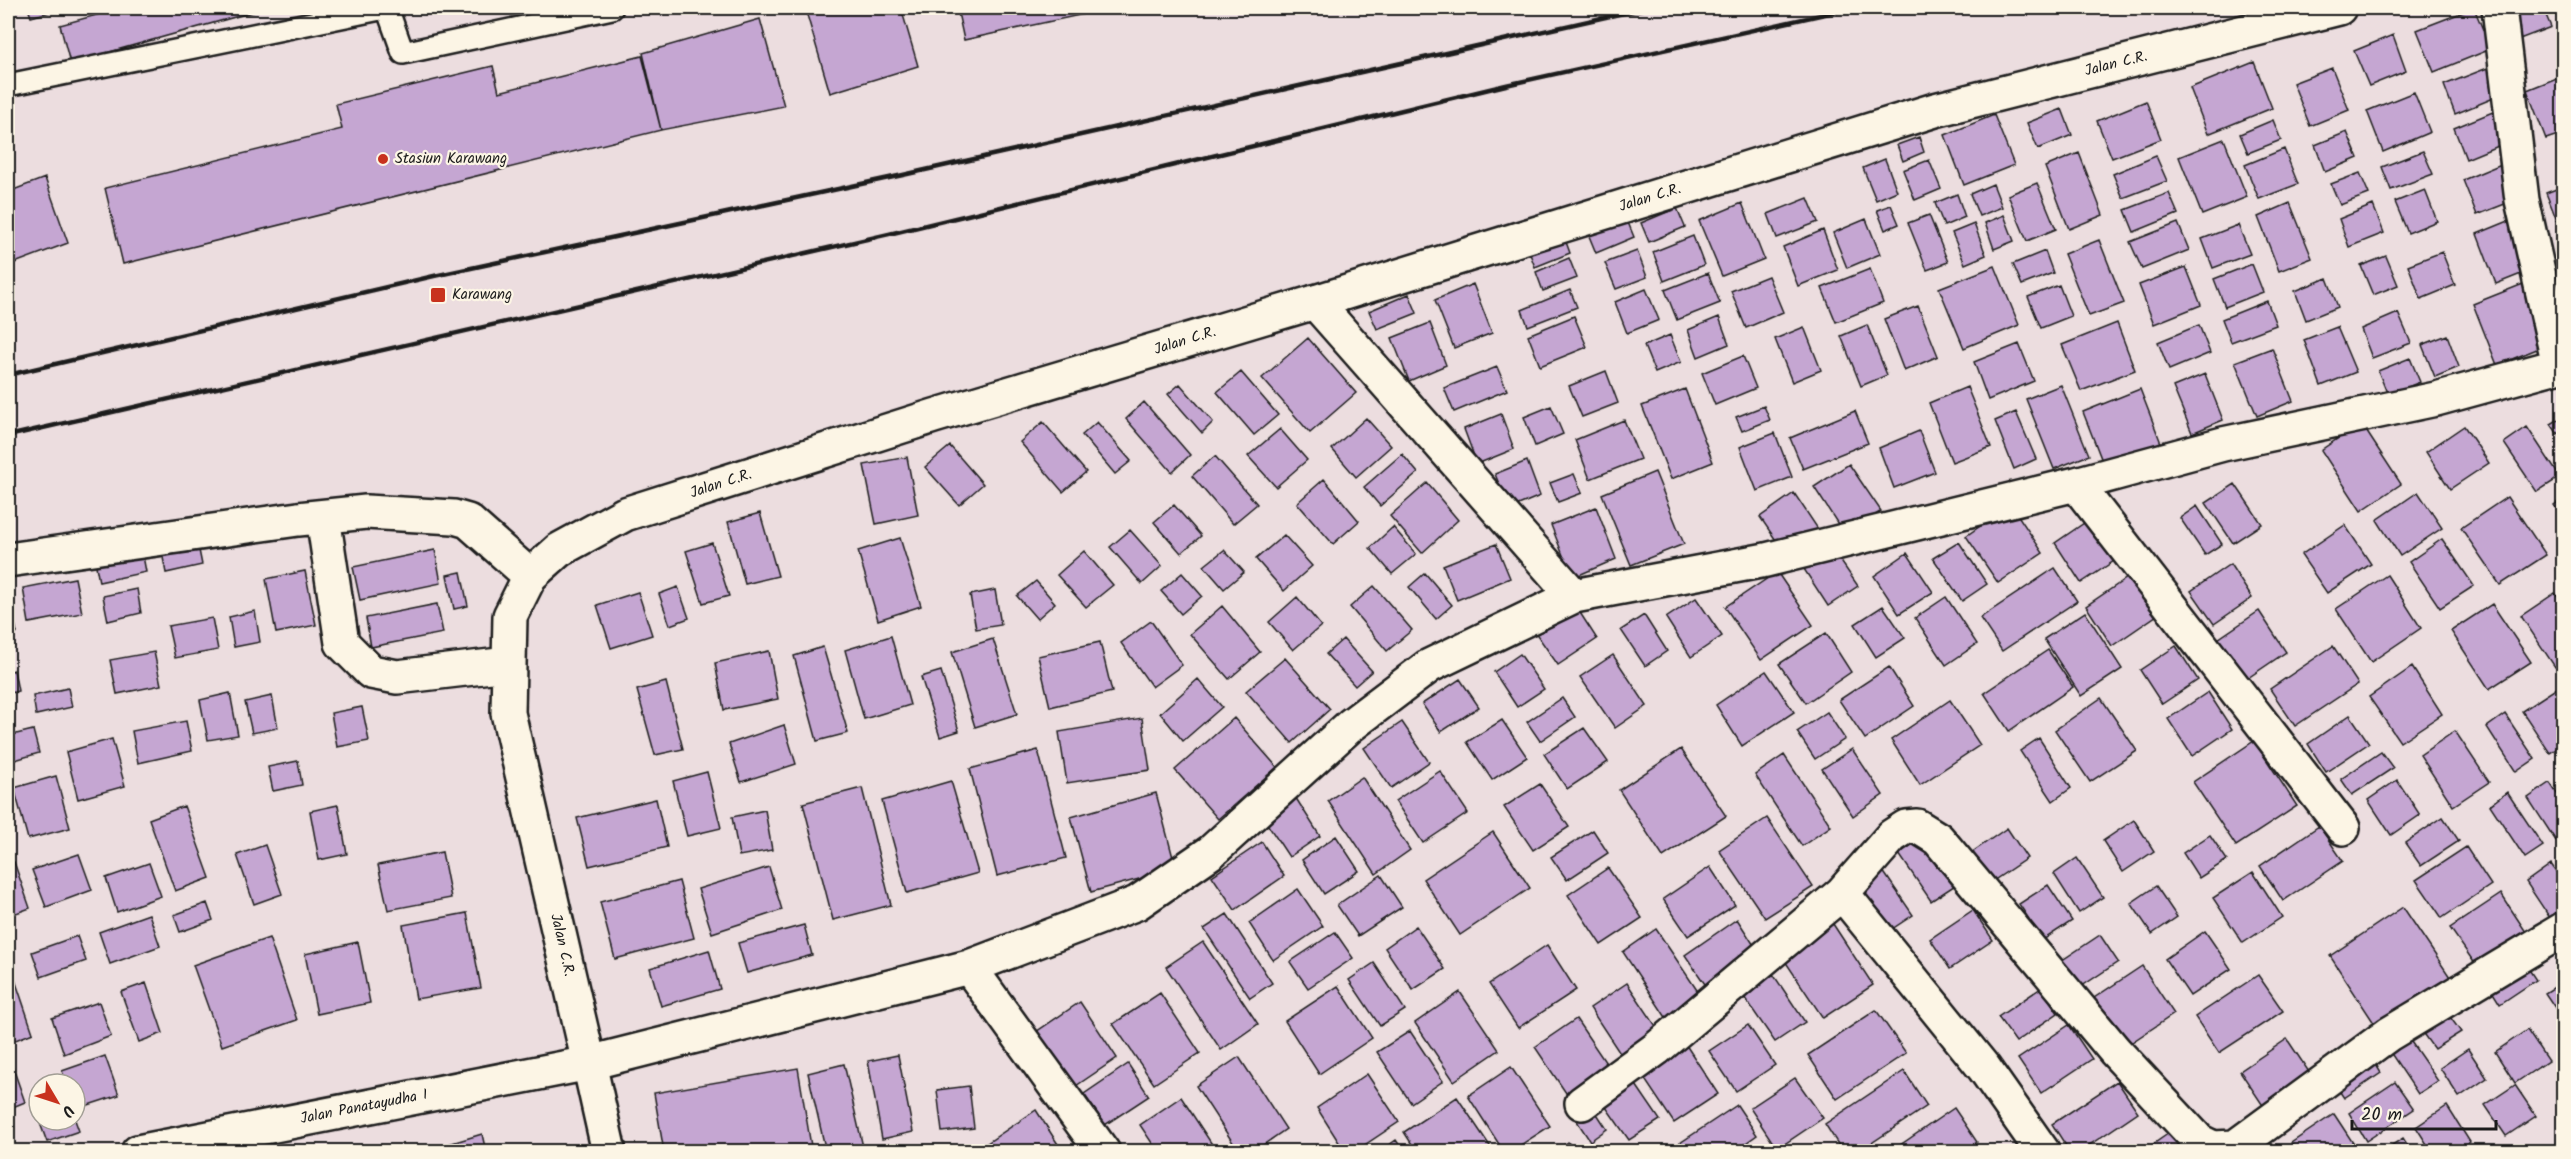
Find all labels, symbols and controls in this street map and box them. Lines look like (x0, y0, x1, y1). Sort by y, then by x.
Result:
street label: Jalan C.R. (2082, 45, 2150, 83)
place label: Stasiun Karawang (395, 147, 507, 171)
marker: Stasiun Karawang (376, 152, 390, 166)
street label: Jalan C.R. (1616, 177, 1684, 219)
place label: Karawang (452, 283, 512, 307)
marker: Karawang (429, 286, 447, 304)
street label: Jalan C.R. (1151, 320, 1219, 362)
street label: Jalan C.R. (687, 463, 755, 505)
street label: Jalan C.R. (543, 911, 581, 979)
north arrow (27, 1072, 87, 1132)
street label: Jalan Panatayudha I (298, 1083, 430, 1131)
scale bar (2352, 1093, 2496, 1131)
text: U (54, 1099, 80, 1122)
text: 20 m (2361, 1101, 2402, 1130)

